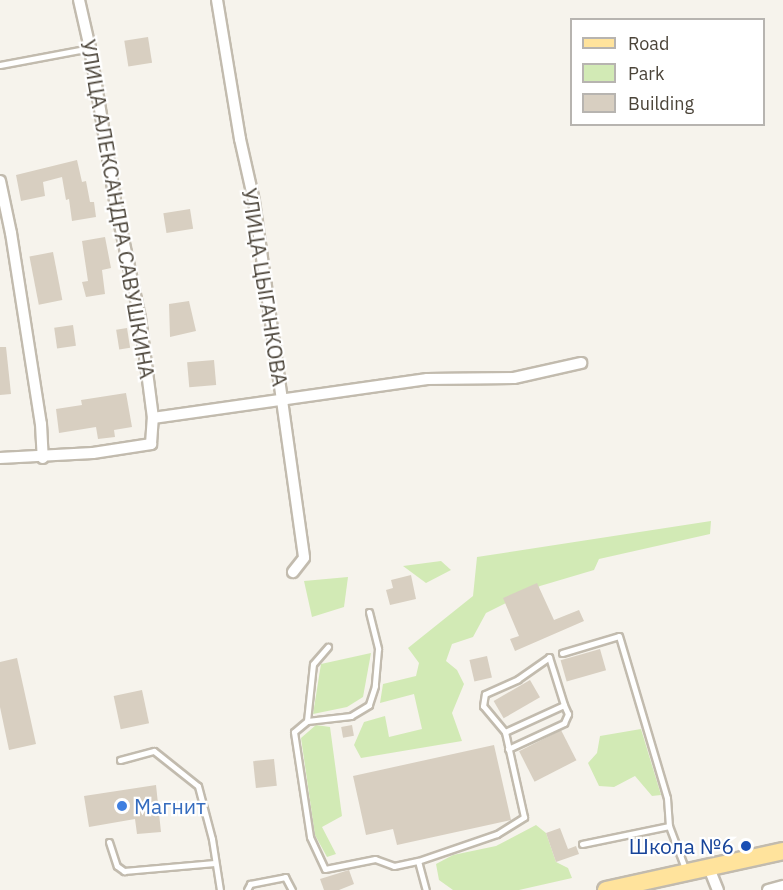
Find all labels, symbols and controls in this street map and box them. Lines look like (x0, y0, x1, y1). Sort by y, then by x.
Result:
legend (570, 18, 765, 126)
text: Road (628, 32, 669, 55)
street label: УЛИЦА АЛЕКСАНДРА САВУШКИНА (76, 37, 160, 381)
text: Park (628, 62, 664, 85)
text: Building (628, 92, 694, 115)
street label: УЛИЦА ЦЫГАНКОВА (237, 186, 293, 388)
place label: Магнит (134, 793, 206, 819)
marker: Магнит (115, 799, 129, 813)
place label: Школа №6 (629, 833, 734, 859)
marker: Школа №6 (739, 839, 753, 853)

